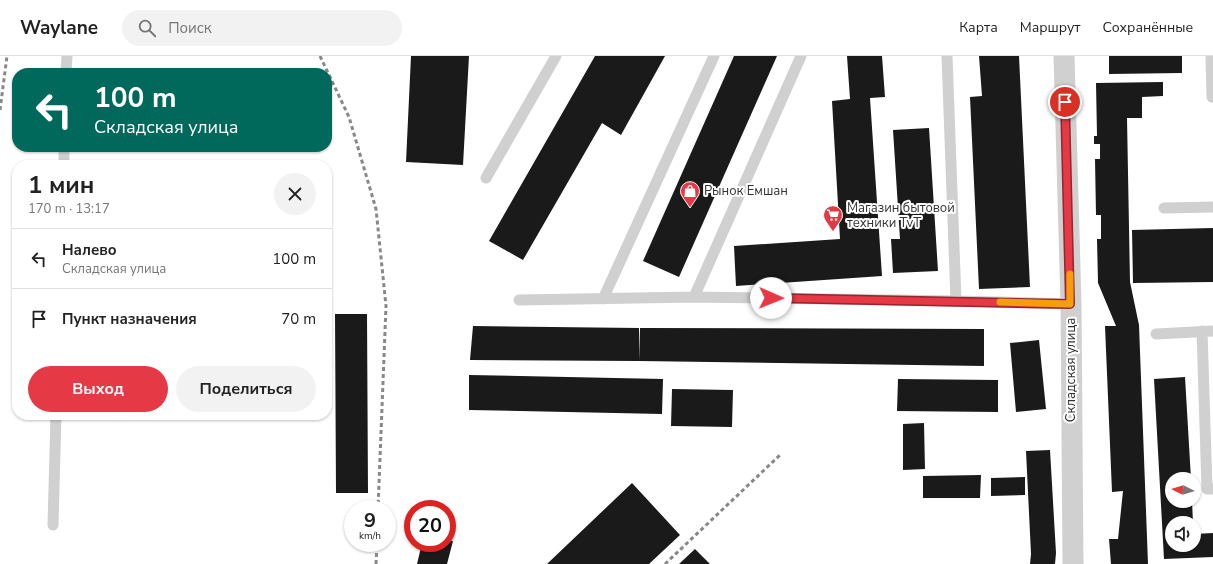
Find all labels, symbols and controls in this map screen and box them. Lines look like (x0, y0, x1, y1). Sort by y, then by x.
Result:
search box (122, 10, 402, 46)
text: Waylane (20, 15, 98, 41)
icon: search (136, 17, 158, 39)
text: Поиск (168, 18, 212, 38)
text: Карта (959, 18, 998, 37)
text: Маршрут (1020, 18, 1081, 37)
text: Сохранённые (1103, 18, 1193, 37)
text: 100 m (94, 79, 177, 117)
icon: left (28, 84, 80, 136)
pin (1048, 85, 1082, 119)
icon: arrive (1054, 91, 1076, 113)
text: Складская улица (94, 115, 239, 139)
text: 1 мин (28, 169, 94, 201)
button: close (274, 173, 316, 215)
shop icon: Рынок Емшан (679, 180, 701, 208)
place label: Рынок Емшан (704, 182, 788, 200)
place label: Магазин бытовой техники TvT (847, 199, 955, 232)
text: 170 m · 13:17 (28, 200, 110, 218)
supermarket icon: Магазин бытовой техники TvT (822, 204, 844, 232)
text: Налево (62, 240, 117, 260)
icon: left (28, 248, 50, 270)
text: 100 m (272, 249, 316, 269)
text: Складская улица (62, 260, 166, 278)
position arrow (750, 277, 792, 319)
icon: arrive (28, 308, 50, 330)
text: Пункт назначения (62, 309, 197, 329)
text: 70 m (281, 309, 316, 329)
street label: Складская улица (1062, 318, 1080, 422)
button: Выход (28, 366, 168, 412)
button: Поделиться (176, 366, 316, 412)
north arrow (1165, 472, 1201, 508)
map controls (1165, 472, 1201, 552)
speed limit sign: 20 (404, 500, 456, 552)
text: 9 (364, 507, 376, 534)
button: sound (1165, 516, 1201, 552)
text: km/h (359, 529, 381, 543)

